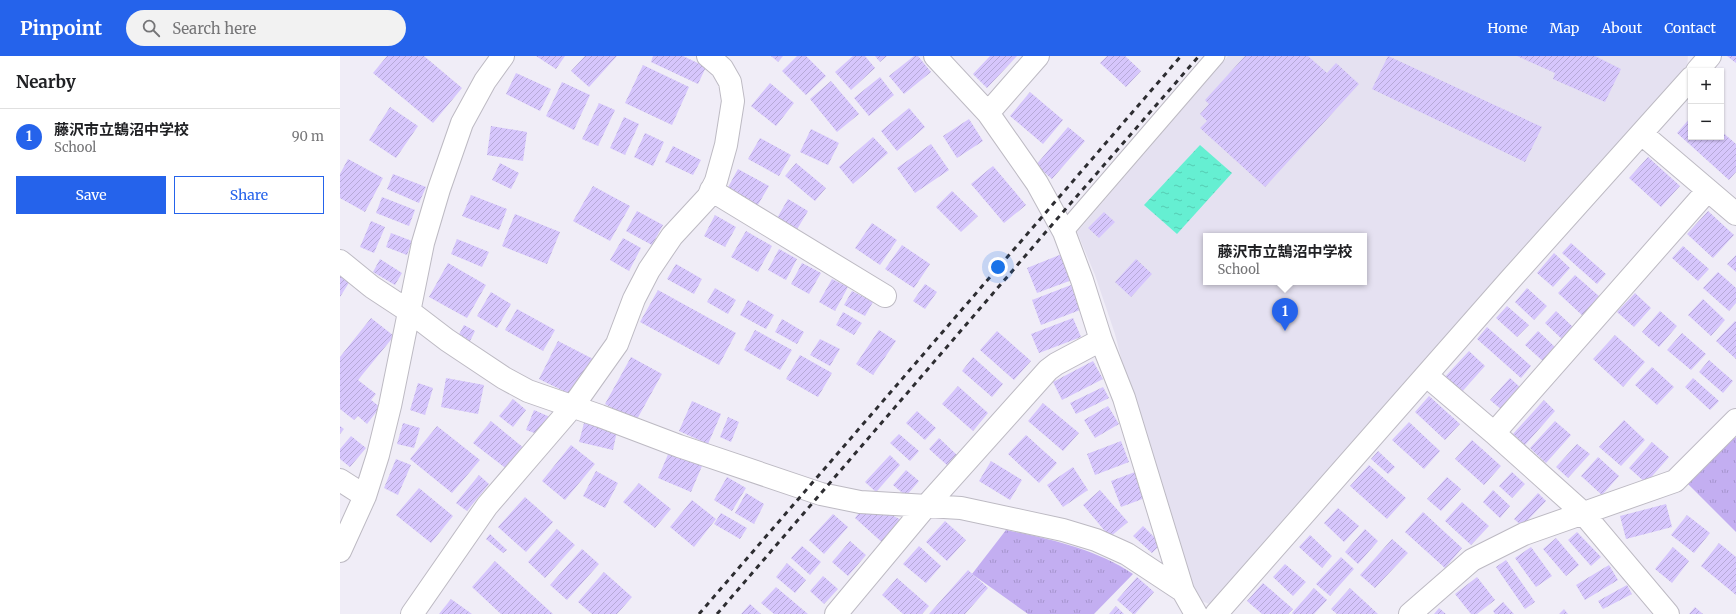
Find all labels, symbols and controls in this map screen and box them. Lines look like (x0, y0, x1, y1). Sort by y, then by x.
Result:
search box (126, 10, 406, 46)
text: Pinpoint (20, 16, 102, 40)
icon: search (140, 17, 162, 39)
text: Search here (172, 19, 256, 38)
text: Home (1487, 19, 1528, 37)
text: Map (1550, 19, 1579, 37)
text: About (1601, 19, 1642, 37)
text: Contact (1664, 19, 1716, 37)
map controls (1688, 68, 1724, 140)
button: + (1688, 68, 1724, 104)
text: Nearby (16, 71, 76, 93)
button: − (1688, 104, 1724, 140)
text: 藤沢市立鵠沼中学校 (54, 120, 189, 139)
text: 1 (26, 128, 32, 145)
text: 90 m (292, 128, 324, 145)
text: School (54, 139, 96, 156)
button: Save (16, 176, 166, 214)
button: Share (174, 176, 324, 214)
popup (1203, 233, 1367, 285)
text: 藤沢市立鵠沼中学校 (1217, 242, 1353, 261)
your location (988, 257, 1008, 277)
text: School (1217, 261, 1260, 278)
pin: 1 (1272, 298, 1298, 331)

